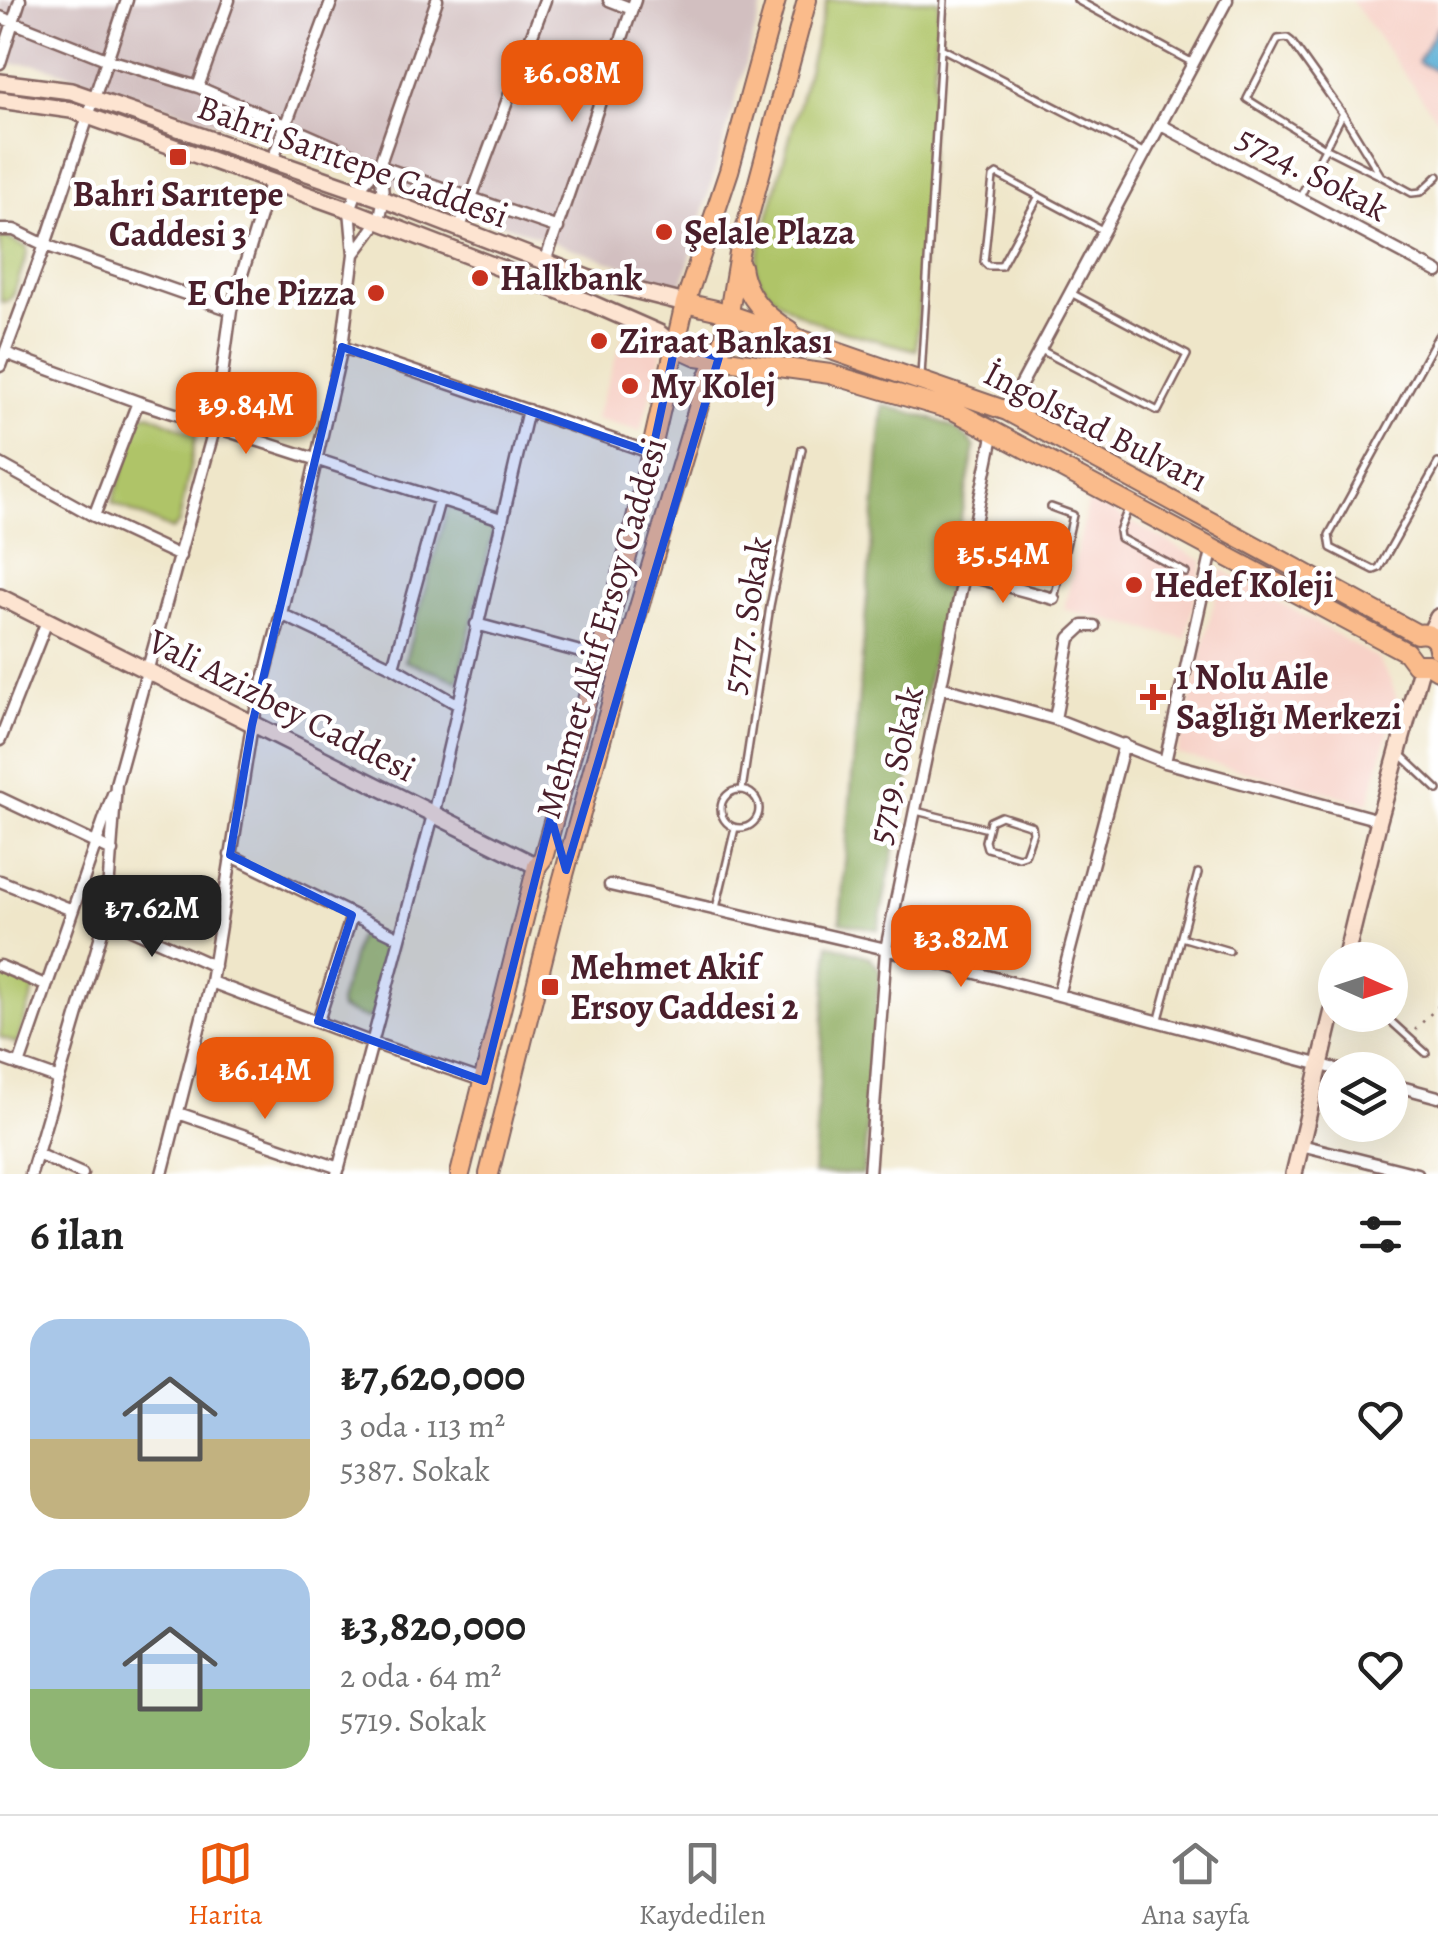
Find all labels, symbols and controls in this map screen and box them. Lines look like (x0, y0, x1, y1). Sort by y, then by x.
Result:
pin: ₺6.08M (491, 40, 653, 125)
text: ₺6.08M (523, 50, 621, 94)
street label: Bahri Sarıtepe Caddesi (191, 82, 515, 240)
street label: 5724. Sokak (1229, 113, 1397, 233)
marker: Bahri Sarıtepe Caddesi 3 (167, 146, 189, 168)
place label: Bahri Sarıtepe Caddesi 3 (72, 170, 284, 258)
place label: Şelale Plaza (684, 208, 855, 256)
marker: Şelale Plaza (653, 221, 675, 243)
place label: Halkbank (500, 254, 642, 302)
marker: Halkbank (469, 267, 491, 289)
place label: E Che Pizza (187, 269, 356, 317)
marker: E Che Pizza (365, 282, 387, 304)
place label: Ziraat Bankası (619, 317, 833, 365)
marker: Ziraat Bankası (588, 330, 610, 352)
street label: İngolstad Bulvarı (976, 349, 1216, 503)
place label: My Kolej (650, 362, 776, 410)
pin: ₺9.84M (165, 372, 327, 457)
marker: My Kolej (619, 375, 641, 397)
text: ₺9.84M (198, 382, 294, 426)
street label: Mehmet Akif Ersoy Caddesi (524, 432, 678, 824)
pin: ₺5.54M (922, 521, 1084, 606)
text: ₺5.54M (956, 531, 1050, 575)
street label: 5717. Sokak (709, 533, 783, 697)
place label: Hedef Koleji (1154, 561, 1334, 609)
marker: Hedef Koleji (1123, 574, 1145, 596)
street label: Vali Azizbey Caddesi (139, 616, 424, 793)
place label: 1 Nolu Aile Sağlığı Merkezi (1176, 653, 1402, 741)
street label: 5719. Sokak (855, 682, 935, 848)
marker: 1 Nolu Aile Sağlığı Merkezi (1140, 684, 1166, 710)
pin: ₺7.62M (71, 875, 233, 960)
text: ₺7.62M (104, 885, 200, 929)
pin: ₺3.82M (880, 905, 1042, 990)
text: ₺3.82M (913, 915, 1009, 959)
north arrow (1318, 942, 1408, 1032)
map controls (1318, 942, 1408, 1142)
place label: Mehmet Akif Ersoy Caddesi 2 (570, 943, 799, 1031)
marker: Mehmet Akif Ersoy Caddesi 2 (539, 976, 561, 998)
pin: ₺6.14M (184, 1037, 346, 1122)
text: ₺6.14M (219, 1047, 311, 1091)
button: layers (1318, 1052, 1408, 1142)
text: 6 ilan (30, 1206, 124, 1263)
icon: filters (1353, 1207, 1408, 1262)
text: ₺7,620,000 (340, 1347, 525, 1404)
icon: home (110, 1359, 230, 1479)
icon: heart (1353, 1392, 1408, 1447)
text: 3 oda · 113 m² (340, 1404, 505, 1448)
text: 5387. Sokak (340, 1448, 490, 1492)
text: ₺3,820,000 (340, 1597, 526, 1654)
icon: home (110, 1609, 230, 1729)
icon: heart (1353, 1642, 1408, 1697)
text: 2 oda · 64 m² (340, 1654, 501, 1698)
text: 5719. Sokak (340, 1698, 487, 1742)
tab: Harita (188, 1836, 263, 1934)
tab: Kaydedilen (639, 1836, 766, 1934)
tab: Ana sayfa (1142, 1836, 1250, 1934)

